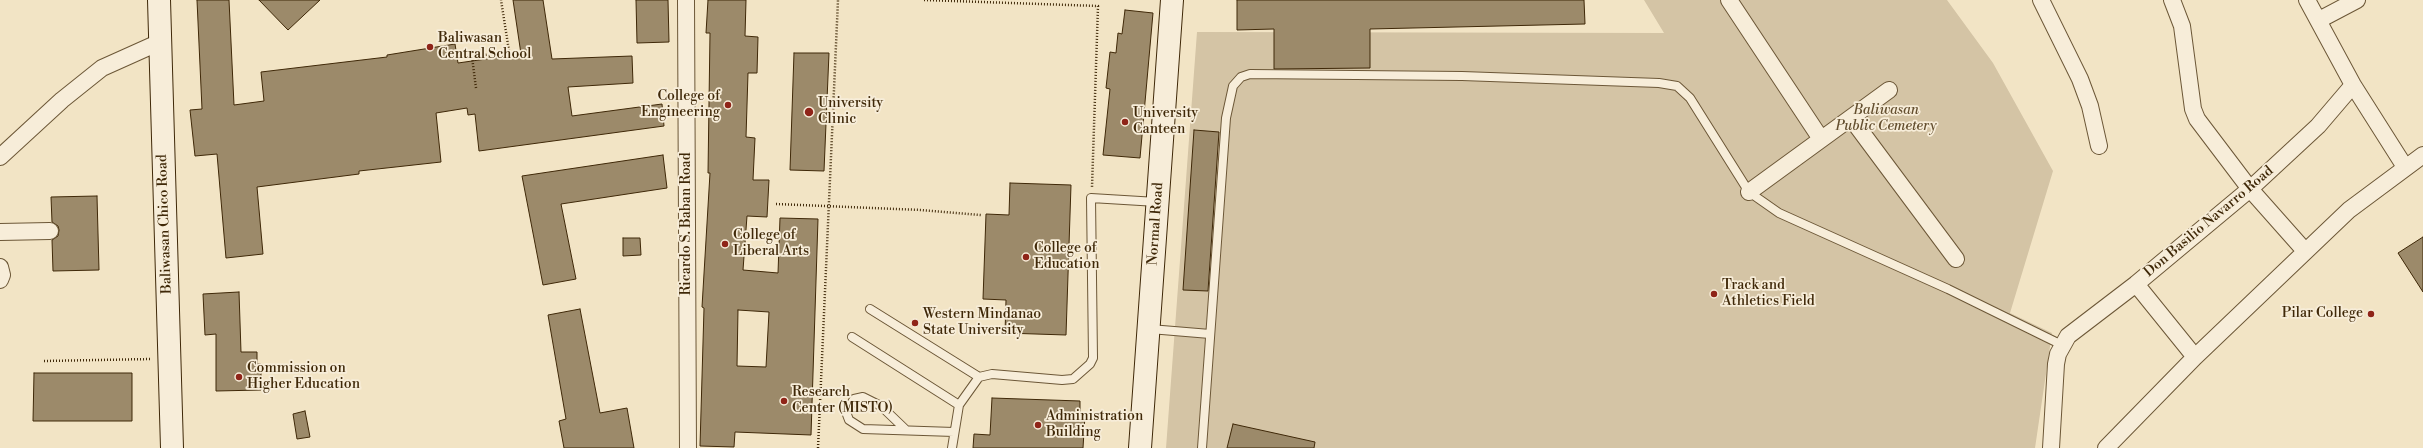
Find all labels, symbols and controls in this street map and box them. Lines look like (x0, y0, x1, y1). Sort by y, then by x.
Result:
place label: Baliwasan Central School (438, 31, 531, 64)
marker: Baliwasan Central School (425, 42, 435, 52)
place label: College of Engineering (641, 89, 720, 122)
place label: University Clinic (818, 96, 883, 128)
marker: College of Engineering (723, 100, 733, 110)
park label: Baliwasan Public Cemetery (1835, 103, 1937, 136)
marker: University Clinic (803, 106, 815, 118)
place label: University Canteen (1133, 106, 1198, 138)
marker: University Canteen (1120, 117, 1130, 127)
street label: Ricardo S. Baban Road (679, 152, 695, 296)
street label: Baliwasan Chico Road (154, 154, 176, 294)
street label: Don Basilio Navarro Road (2141, 163, 2277, 281)
street label: Normal Road (1145, 182, 1167, 266)
place label: College of Liberal Arts (733, 228, 809, 260)
marker: College of Liberal Arts (720, 239, 730, 249)
place label: College of Education (1034, 241, 1100, 274)
marker: College of Education (1021, 252, 1031, 262)
place label: Track and Athletics Field (1722, 278, 1815, 310)
marker: Track and Athletics Field (1709, 289, 1719, 299)
place label: Pilar College (2282, 306, 2363, 322)
place label: Western Mindanao State University (923, 307, 1041, 340)
marker: Pilar College (2366, 309, 2376, 319)
marker: Western Mindanao State University (910, 318, 920, 328)
place label: Commission on Higher Education (247, 361, 360, 394)
marker: Commission on Higher Education (234, 372, 244, 382)
place label: Research Center (MISTO) (792, 385, 893, 418)
marker: Research Center (MISTO) (779, 396, 789, 406)
place label: Administration Building (1046, 409, 1143, 442)
marker: Administration Building (1033, 420, 1043, 430)

